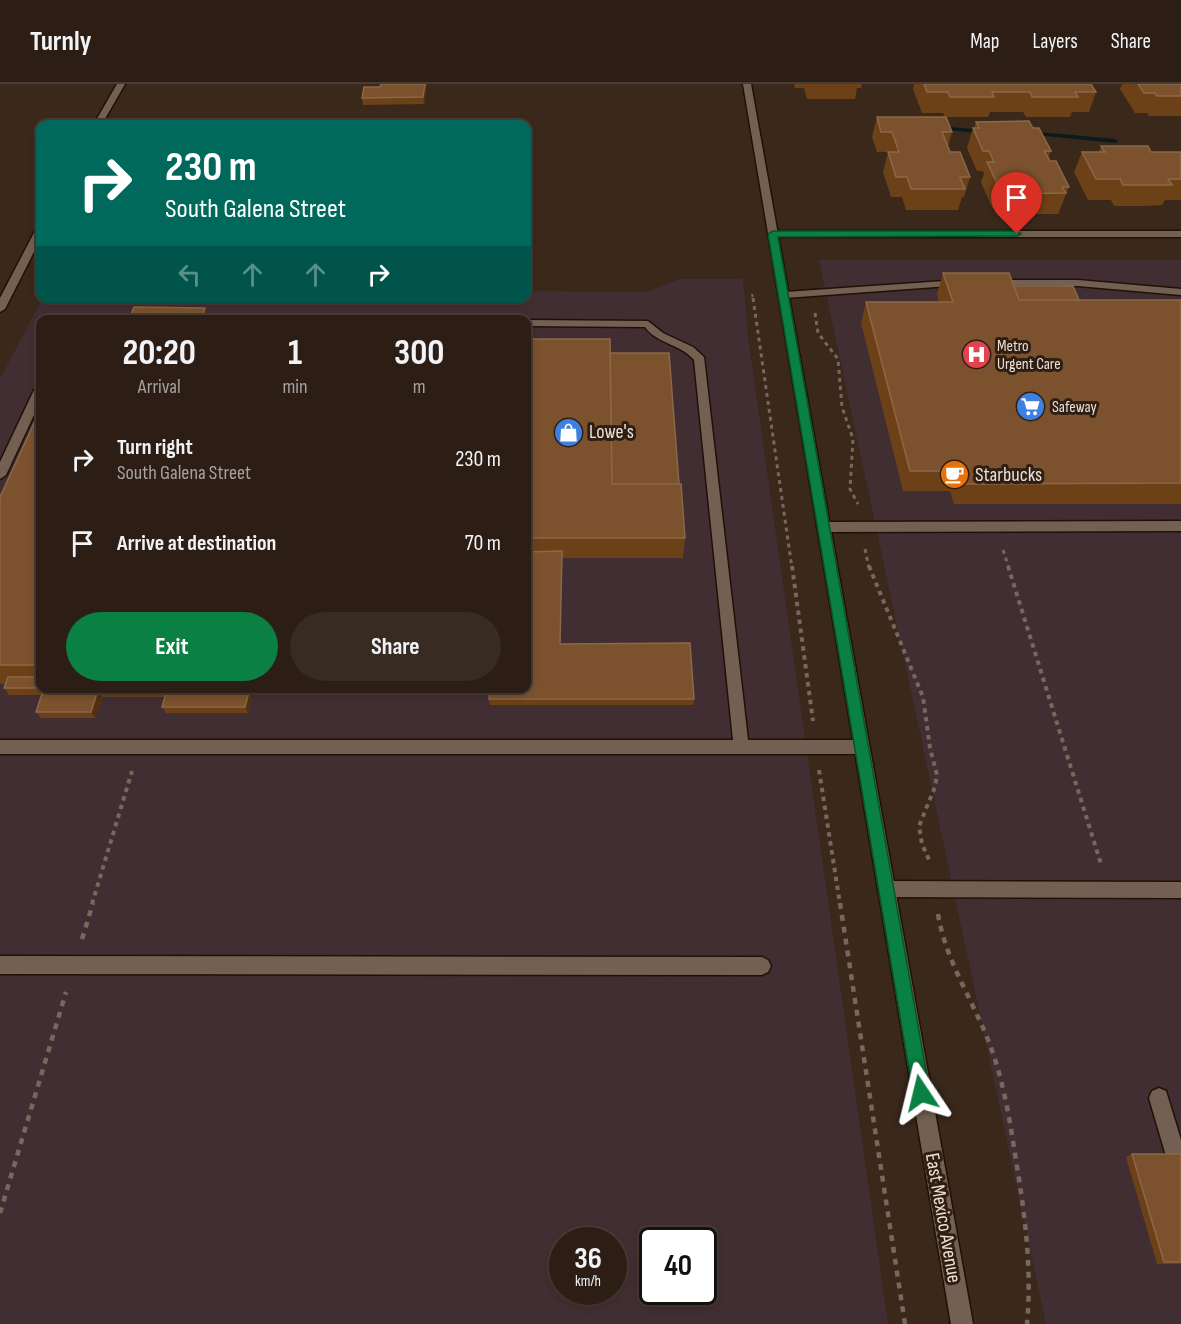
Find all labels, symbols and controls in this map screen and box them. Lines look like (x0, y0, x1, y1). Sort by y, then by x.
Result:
text: Turnly (30, 25, 91, 58)
text: Map (970, 29, 999, 54)
text: Layers (1032, 29, 1078, 54)
text: Share (1111, 29, 1151, 54)
text: 230 m (165, 142, 257, 193)
icon: right (66, 144, 144, 222)
pin (991, 172, 1042, 234)
icon: arrive (1000, 181, 1033, 214)
text: South Galena Street (165, 193, 346, 225)
icon: left (173, 258, 206, 291)
icon: ahead (236, 258, 269, 291)
icon: ahead (299, 258, 332, 291)
icon: right (362, 258, 395, 291)
text: 20:20 (123, 332, 196, 375)
text: 1 (288, 332, 302, 375)
text: 300 (394, 332, 444, 375)
place label: Metro Urgent Care (997, 337, 1061, 374)
hospital icon: Metro Urgent Care (960, 339, 992, 371)
text: Arrival (138, 375, 181, 399)
text: min (282, 375, 308, 399)
text: m (413, 375, 426, 399)
supermarket icon: Safeway (1015, 391, 1047, 423)
place label: Safeway (1052, 398, 1097, 417)
shop icon: Lowe's (552, 416, 584, 448)
place label: Lowe's (589, 420, 634, 444)
text: Turn right (117, 434, 193, 461)
icon: right (66, 443, 99, 476)
text: 230 m (455, 446, 501, 473)
cafe icon: Starbucks (938, 459, 970, 491)
text: South Galena Street (117, 461, 251, 485)
place label: Starbucks (975, 463, 1042, 487)
icon: arrive (66, 527, 99, 560)
text: Arrive at destination (117, 530, 276, 557)
text: 70 m (465, 530, 501, 557)
button: Exit (66, 612, 278, 681)
button: Share (290, 612, 501, 681)
position arrow (889, 1061, 953, 1125)
street label: East Mexico Avenue (920, 1151, 966, 1285)
speed limit sign: 40 (639, 1227, 717, 1305)
text: 36 (574, 1241, 602, 1277)
text: km/h (575, 1272, 601, 1291)

